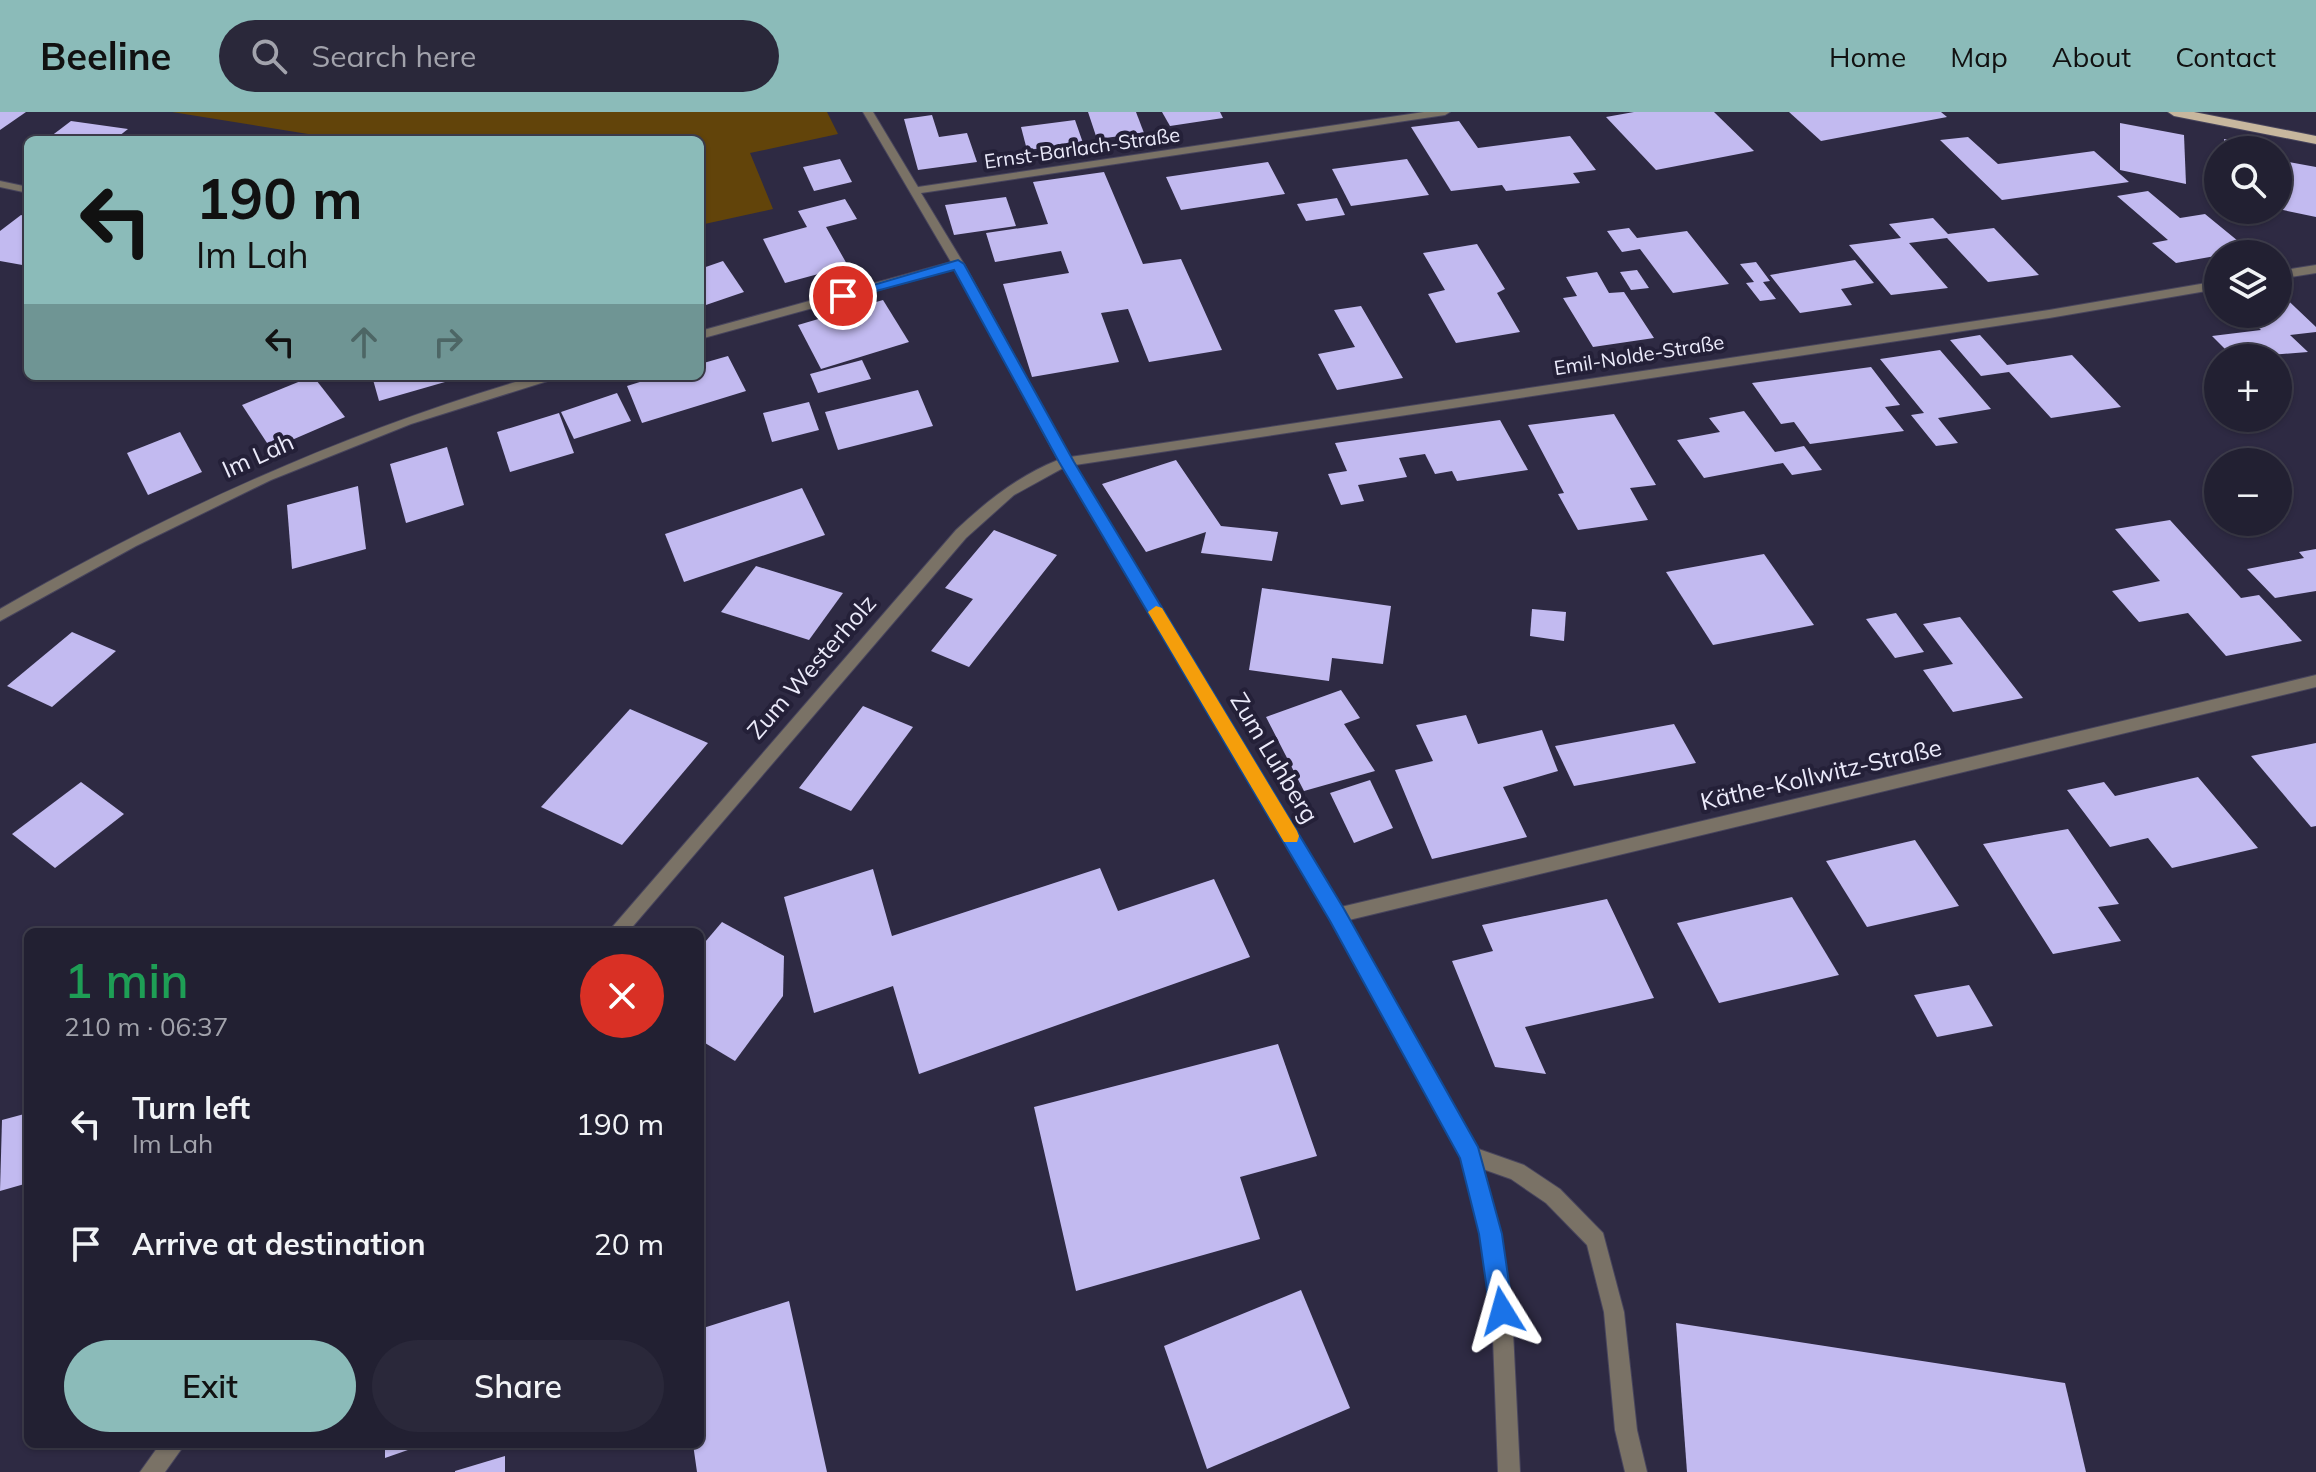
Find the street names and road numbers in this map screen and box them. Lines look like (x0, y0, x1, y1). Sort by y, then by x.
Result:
street label: Ernst-Barlach-Straße (982, 121, 1181, 174)
street label: Emil-Nolde-Straße (1552, 329, 1726, 380)
street label: Im Lah (217, 426, 298, 484)
street label: Zum Westerholz (740, 588, 882, 745)
street label: Zum Luhberg (1224, 687, 1325, 828)
street label: Käthe-Kollwitz-Straße (1697, 732, 1944, 816)

